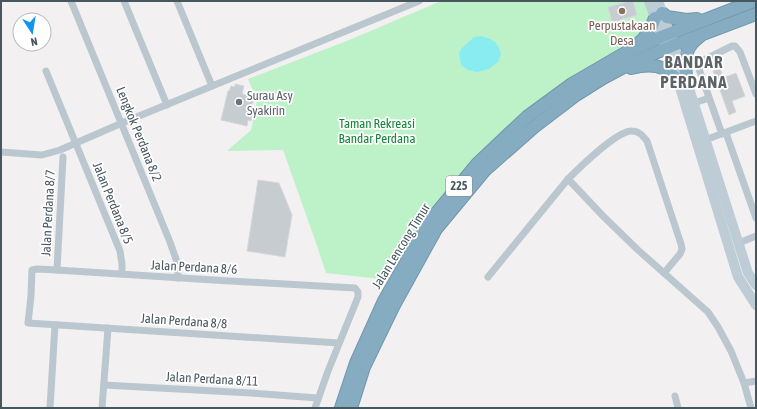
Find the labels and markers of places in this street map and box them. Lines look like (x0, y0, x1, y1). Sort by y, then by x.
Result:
marker: Perpustakaan Desa (617, 6, 627, 16)
place label: Perpustakaan Desa (589, 18, 655, 48)
place label: Surau Asy Syakirin (247, 88, 293, 118)
marker: Surau Asy Syakirin (234, 97, 244, 107)

